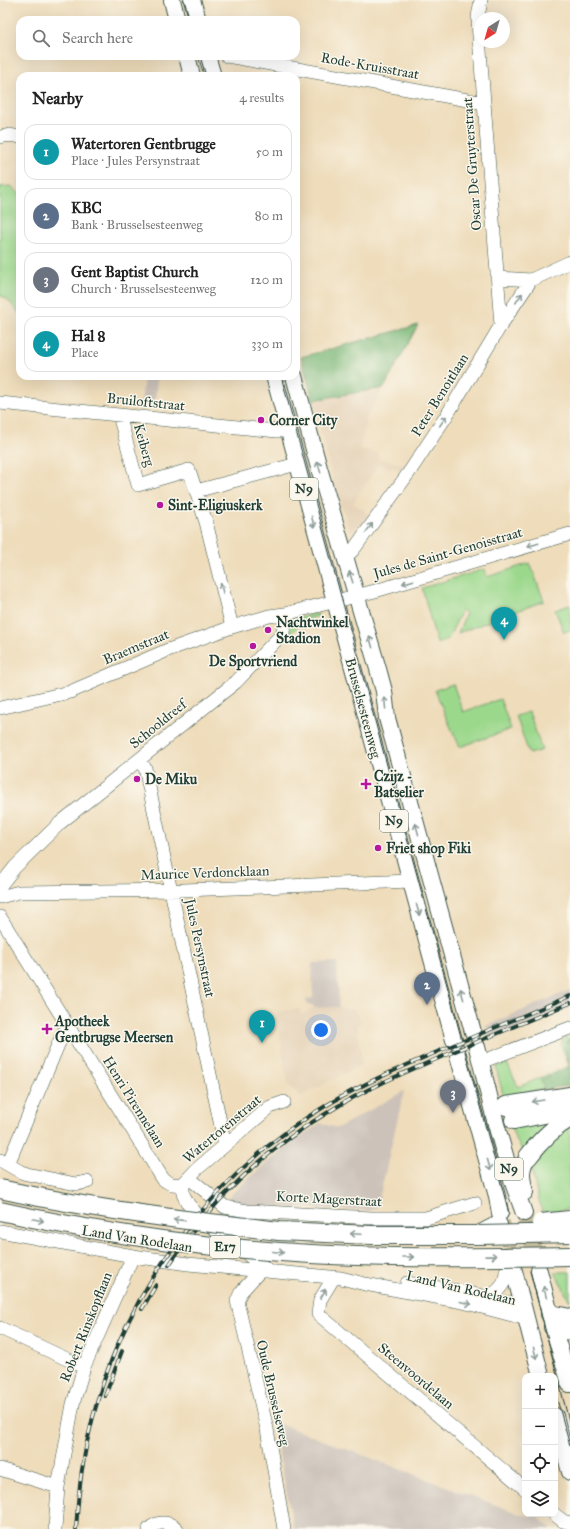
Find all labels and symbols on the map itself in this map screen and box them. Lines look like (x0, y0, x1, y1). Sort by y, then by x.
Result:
north arrow (474, 12, 510, 48)
street label: Rode-Kruisstraat (320, 49, 420, 83)
street label: Oscar De Gruyterstraat (459, 97, 485, 231)
one-way arrow (514, 293, 523, 304)
street label: Peter Benoitlaan (408, 350, 472, 439)
street label: Bruiloftstraat (106, 389, 186, 415)
place label: Corner City (269, 412, 339, 430)
marker: Corner City (256, 415, 266, 425)
one-way arrow (439, 416, 447, 427)
street label: Keiberg (130, 422, 158, 469)
one-way arrow (314, 461, 322, 474)
road number: N9 (290, 478, 318, 500)
place label: Sint-Eligiuskerk (168, 497, 263, 515)
marker: Sint-Eligiuskerk (155, 500, 165, 510)
one-way arrow (309, 515, 317, 528)
one-way arrow (365, 523, 373, 534)
street label: Jules de Saint-Genoisstraat (370, 524, 525, 584)
one-way arrow (526, 542, 539, 549)
one-way arrow (347, 571, 354, 584)
one-way arrow (402, 579, 415, 586)
one-way arrow (218, 583, 226, 596)
pin: 4 (491, 607, 517, 640)
place label: Nachtwinkel Stadion (276, 614, 350, 647)
street label: Braemstraat (100, 625, 172, 669)
marker: Nachtwinkel Stadion (263, 625, 273, 635)
one-way arrow (367, 635, 374, 648)
marker: De Sportvriend (248, 641, 258, 651)
place label: De Sportvriend (209, 653, 298, 671)
street label: Brusselsesteenweg (341, 656, 385, 761)
street label: Schooldreef (126, 694, 192, 752)
one-way arrow (381, 697, 389, 710)
place label: Czijz - Batselier (374, 768, 424, 801)
place label: De Miku (145, 771, 198, 788)
marker: De Miku (132, 774, 142, 784)
marker: Czijz - Batselier (361, 779, 371, 789)
road number: N9 (380, 810, 408, 832)
one-way arrow (413, 822, 420, 835)
place label: Friet shop Fiki (386, 840, 471, 858)
marker: Friet shop Fiki (373, 843, 383, 853)
street label: Maurice Verdoncklaan (140, 862, 270, 884)
street label: Jules Persynstraat (180, 895, 219, 999)
one-way arrow (415, 903, 423, 916)
pin: 2 (414, 972, 440, 1005)
one-way arrow (458, 988, 465, 1001)
pin: 1 (249, 1010, 275, 1043)
place label: Apotheek Gentbrugse Meersen (54, 1013, 174, 1047)
your location (311, 1020, 331, 1040)
marker: Apotheek Gentbrugse Meersen (42, 1024, 52, 1034)
street label: Henri Pirennelaan (99, 1053, 169, 1151)
pin: 3 (440, 1080, 466, 1113)
street label: Watertorenstraat (179, 1091, 265, 1167)
one-way arrow (532, 1097, 545, 1105)
one-way arrow (486, 1158, 493, 1171)
road number: N9 (495, 1158, 523, 1180)
street label: Korte Magerstraat (276, 1188, 382, 1210)
one-way arrow (31, 1216, 44, 1224)
one-way arrow (173, 1216, 186, 1224)
street label: Land Van Rodelaan (80, 1222, 194, 1256)
one-way arrow (350, 1230, 363, 1238)
road number: E17 (210, 1236, 240, 1258)
one-way arrow (271, 1248, 284, 1255)
one-way arrow (401, 1253, 414, 1261)
one-way arrow (484, 1253, 497, 1260)
street label: Land Van Rodelaan (405, 1267, 518, 1309)
street label: Robert Rinskopflaan (56, 1269, 116, 1384)
one-way arrow (541, 1286, 548, 1299)
one-way arrow (320, 1288, 328, 1300)
one-way arrow (459, 1300, 472, 1307)
street label: Oude Brusselseweg (253, 1338, 294, 1448)
street label: Steenvoordelaan (374, 1339, 458, 1413)
one-way arrow (532, 1346, 539, 1359)

